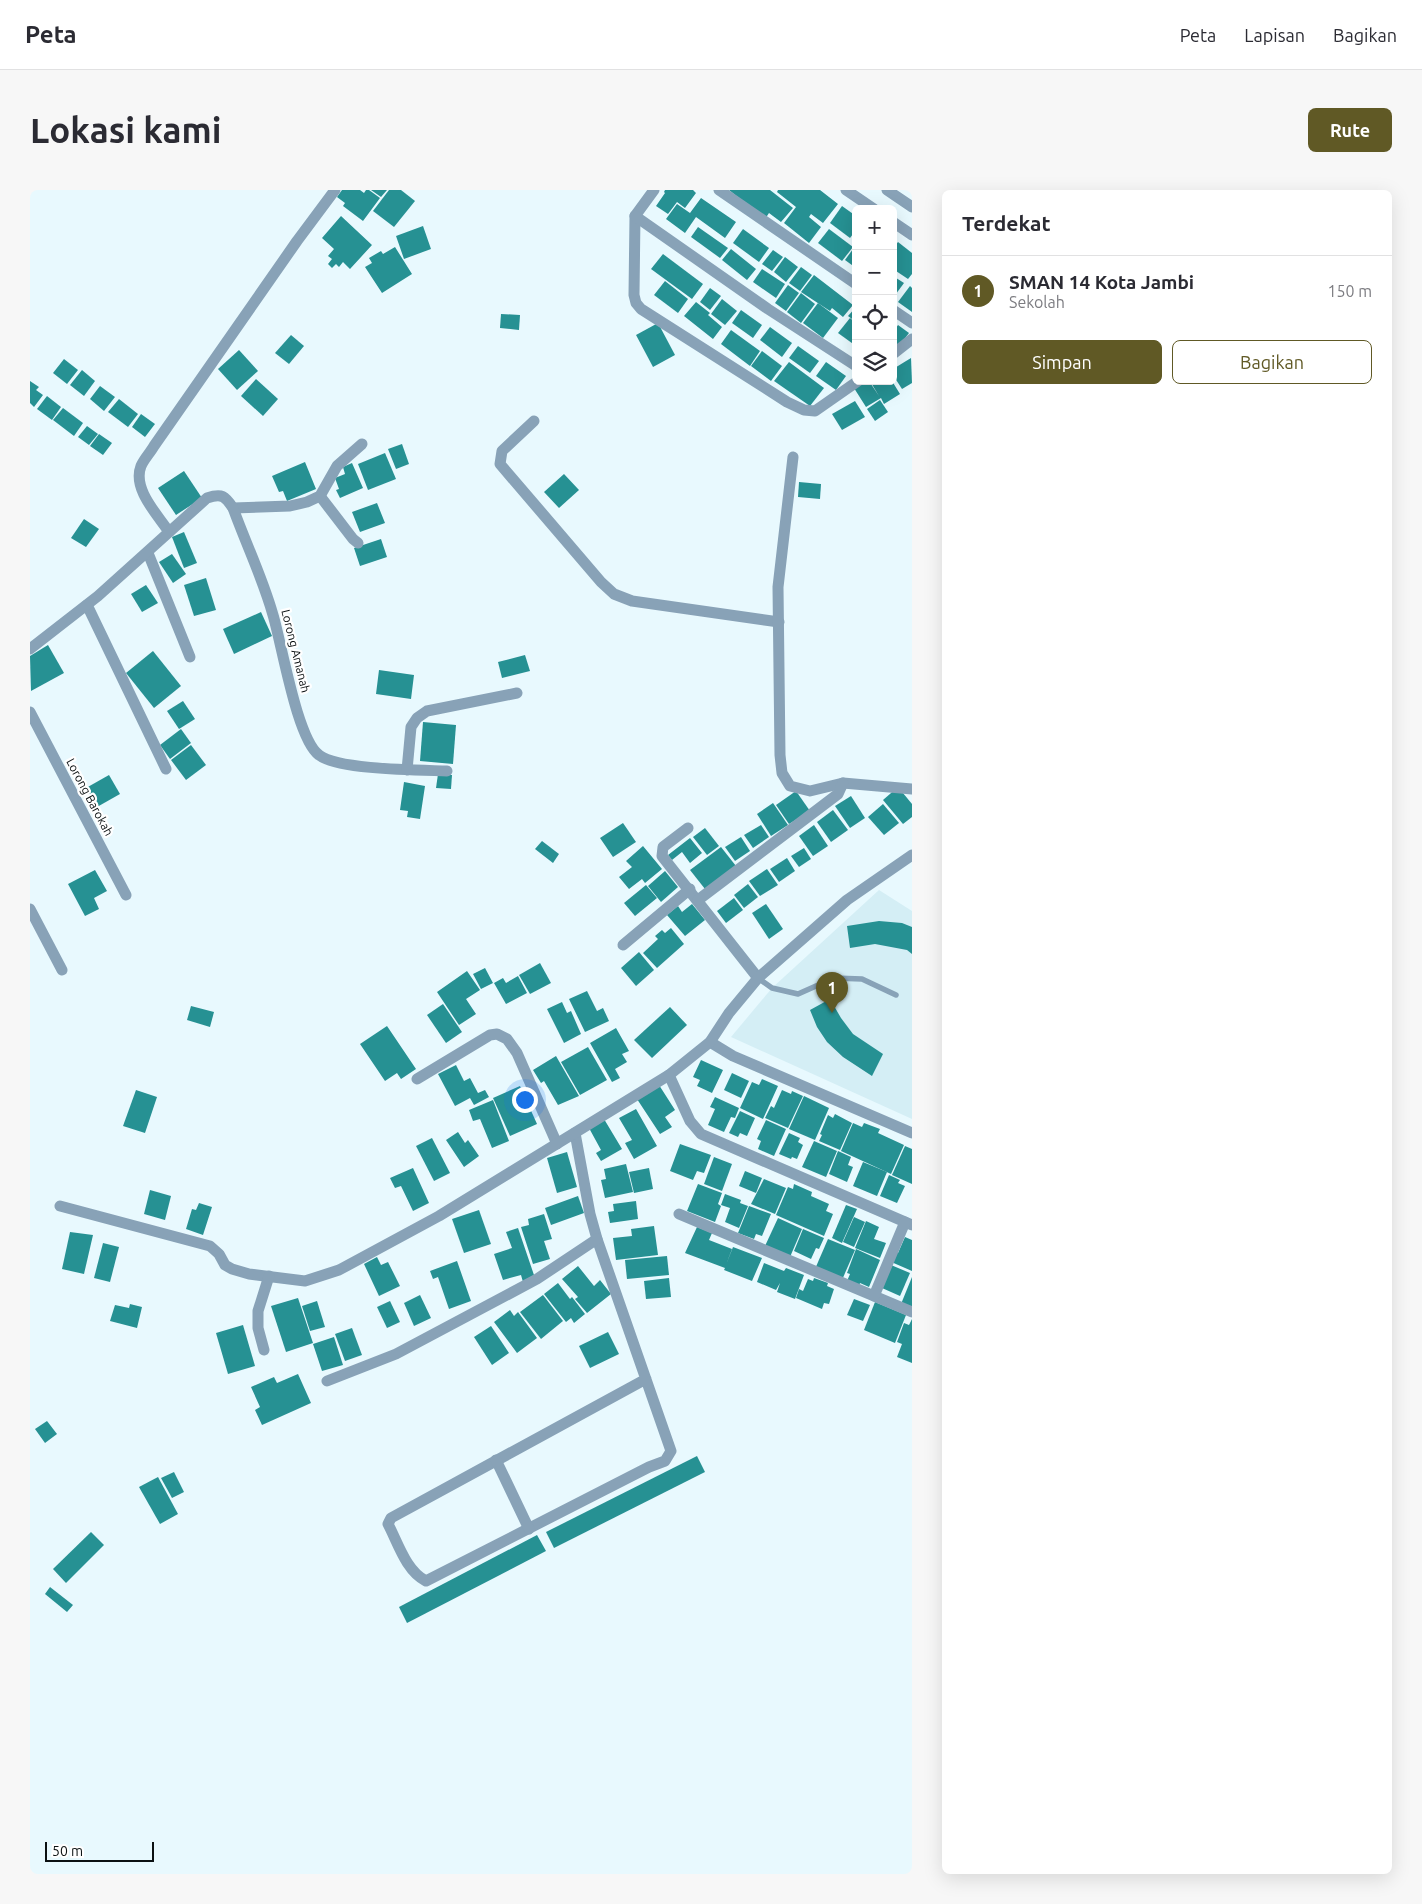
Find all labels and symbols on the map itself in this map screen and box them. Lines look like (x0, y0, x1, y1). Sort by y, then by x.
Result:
street label: Lorong Amanah (279, 608, 313, 694)
street label: Lorong Barokah (64, 756, 116, 838)
pin: 1 (816, 972, 848, 1013)
your location (512, 1087, 538, 1113)
scale bar (45, 1839, 154, 1862)

